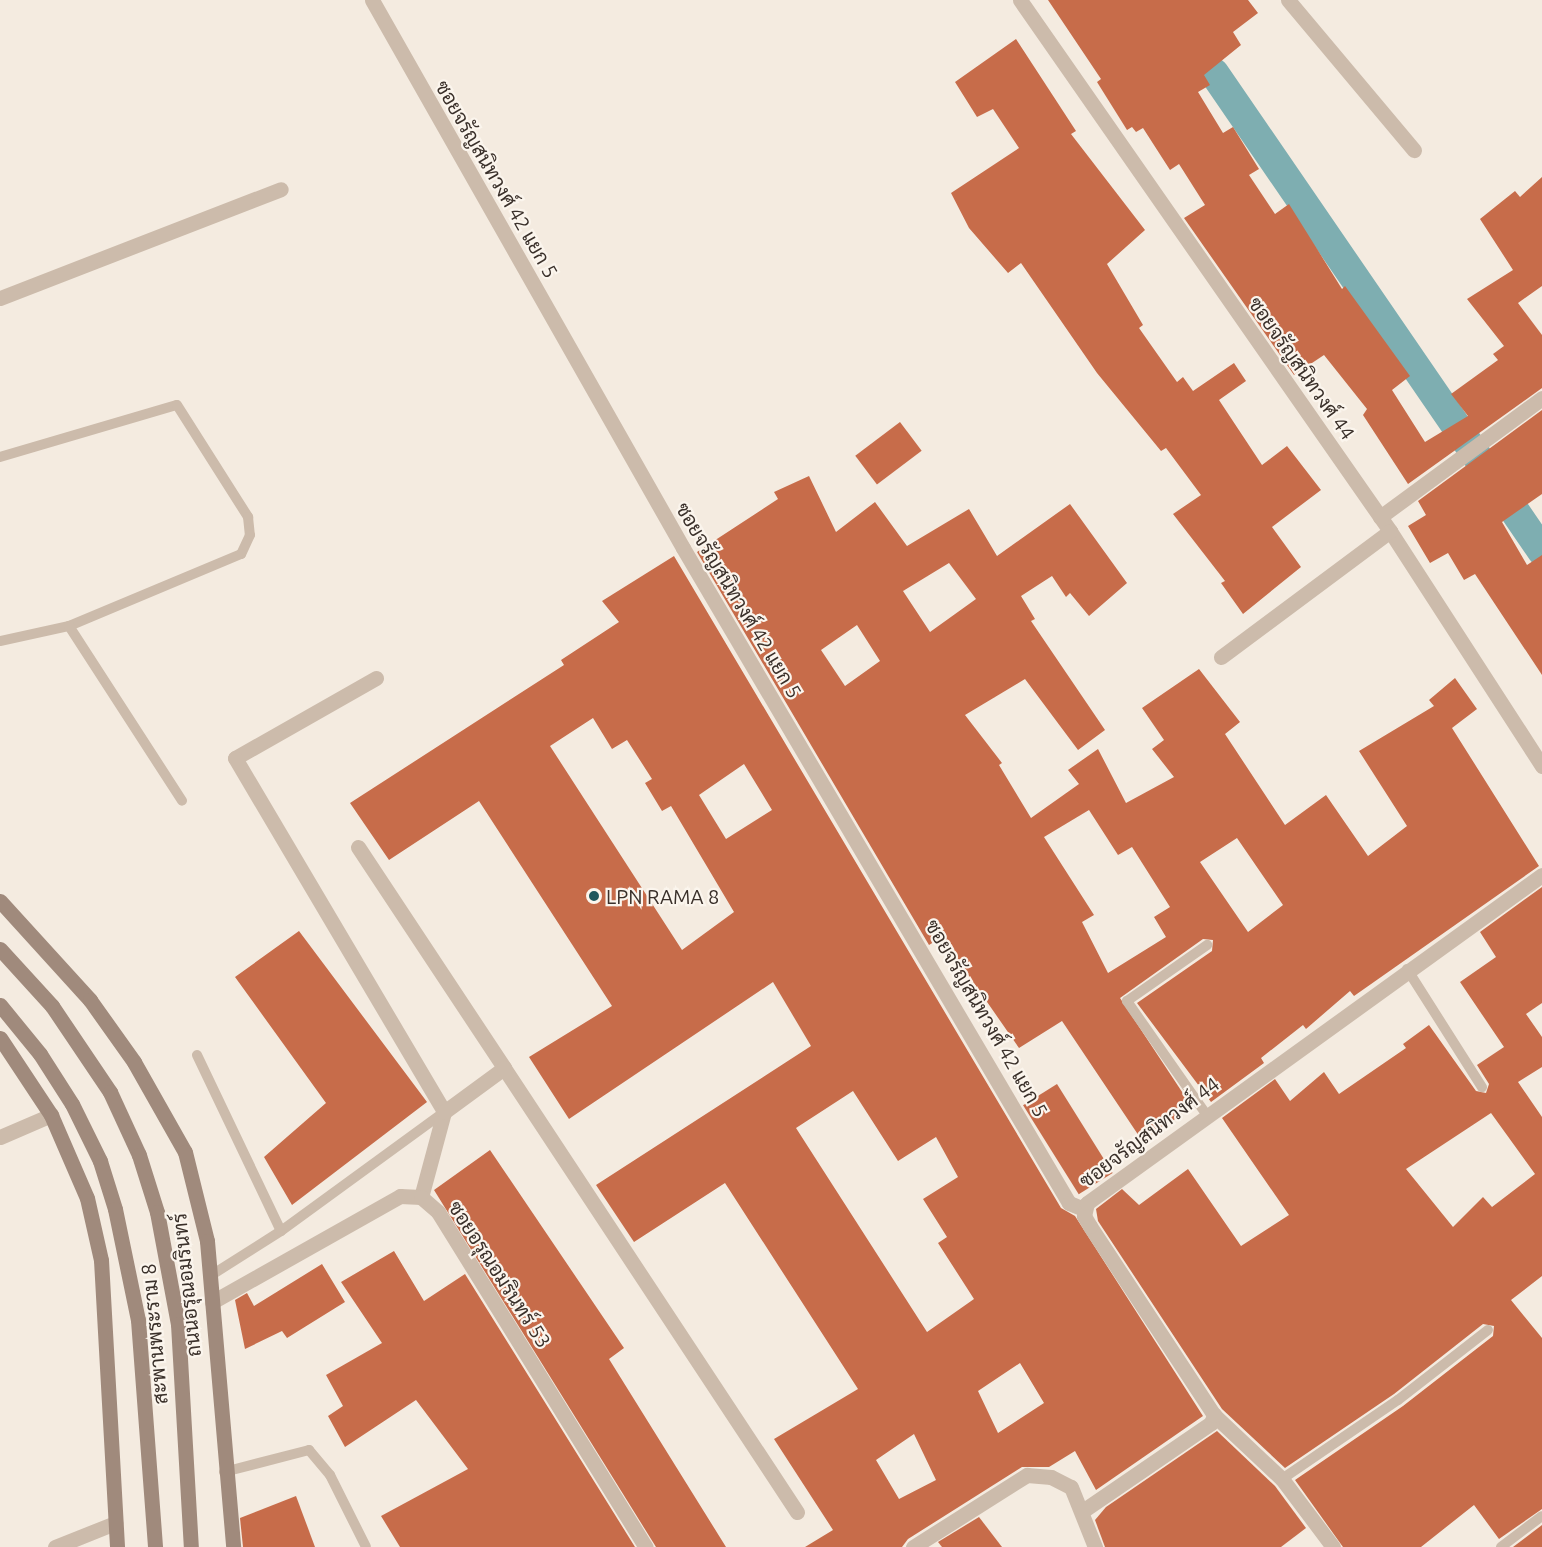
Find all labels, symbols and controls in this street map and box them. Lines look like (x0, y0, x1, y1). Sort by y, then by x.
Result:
street label: ซอยจรัญสนิทวงศ์ 42 แยก 5 (431, 76, 563, 282)
street label: ซอยจรัญสนิทวงศ์ 44 (1244, 292, 1360, 444)
street label: ซอยจรัญสนิทวงศ์ 42 แยก 5 (671, 498, 807, 702)
place label: LPN RAMA 8 (606, 884, 719, 908)
marker: LPN RAMA 8 (587, 889, 601, 903)
street label: ซอยจรัญสนิทวงศ์ 42 แยก 5 (921, 915, 1053, 1121)
street label: ซอยจรัญสนิทวงศ์ 44 (1074, 1072, 1224, 1192)
street label: ซอยอรุณอมรินทร์ 53 (444, 1196, 556, 1352)
street label: ถนนอรุณอมรินทร์ (167, 1212, 205, 1358)
street label: สะพานพระราม 8 (136, 1263, 172, 1405)

